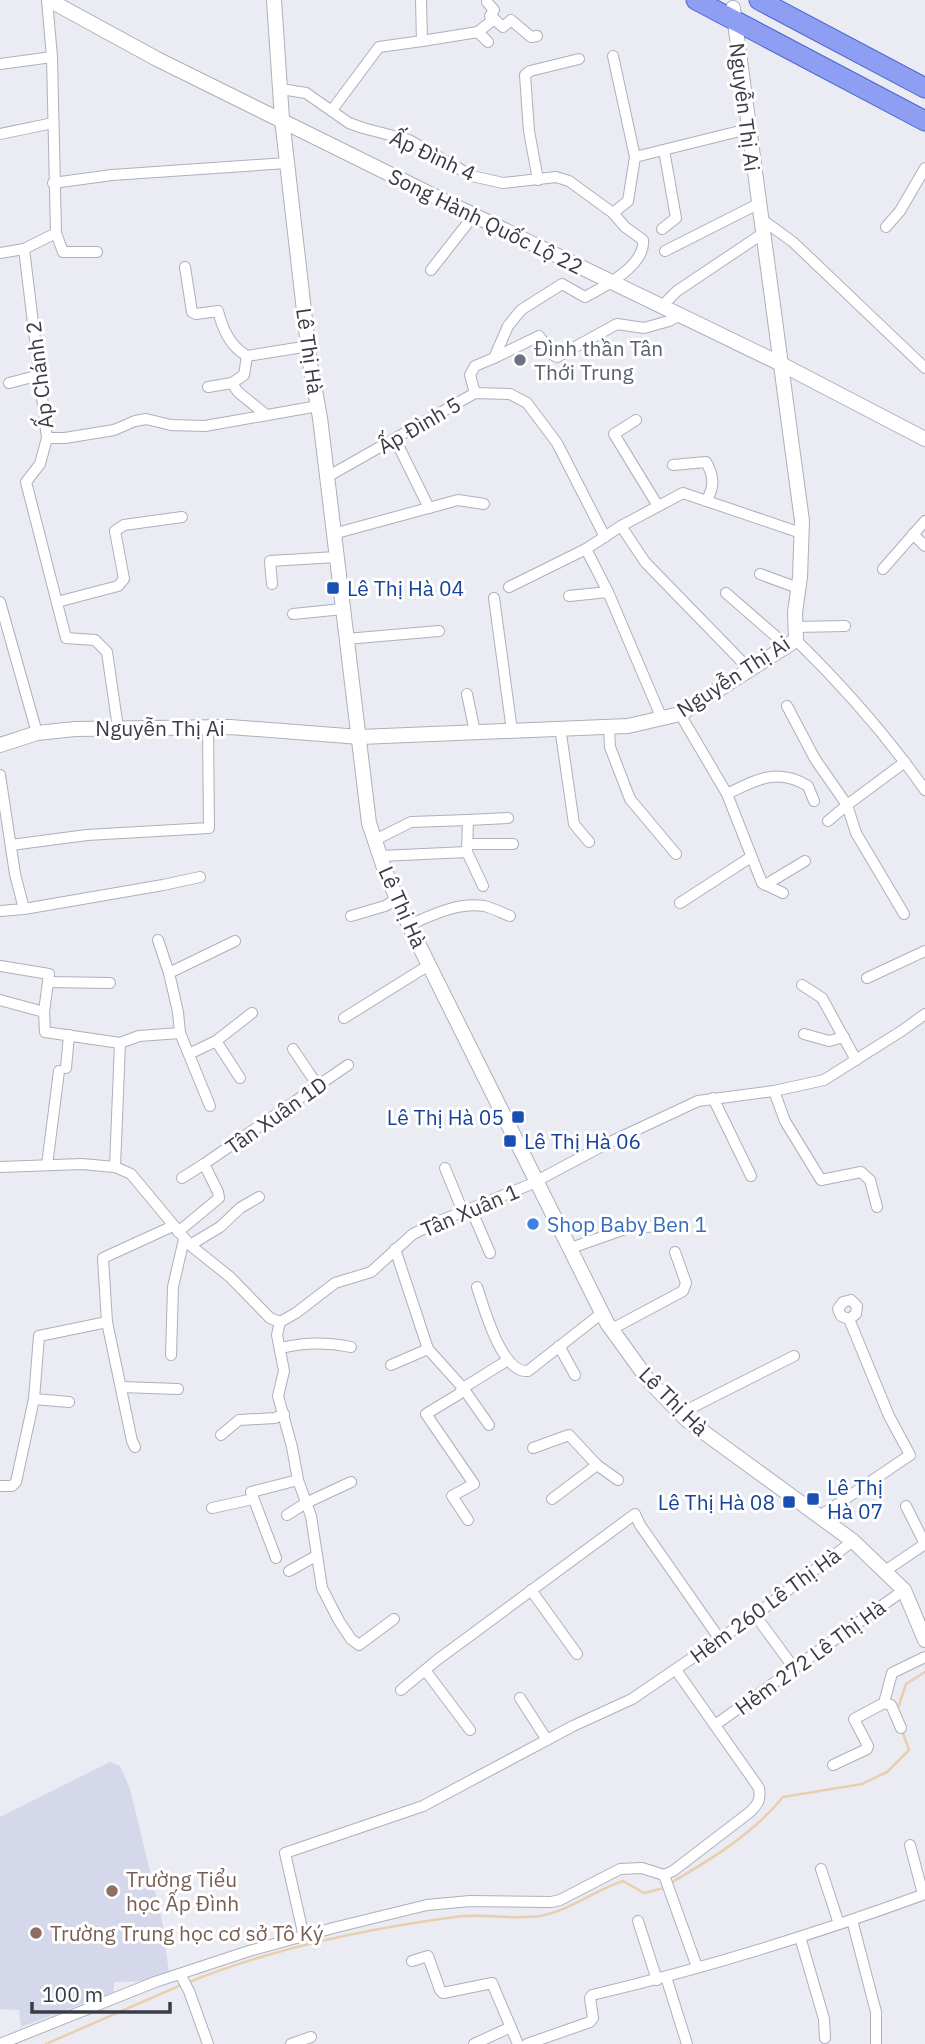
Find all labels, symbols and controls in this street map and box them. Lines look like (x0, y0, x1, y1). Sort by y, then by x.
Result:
street label: Nguyễn Thị Ai (723, 41, 767, 173)
street label: Ấp Đình 4 (386, 122, 481, 187)
street label: Song Hành Quốc Lộ 22 (384, 162, 588, 280)
street label: Lê Thị Hà (290, 306, 330, 396)
street label: Ấp Chánh 2 (18, 320, 59, 431)
place label: Đình thần Tân Thới Trung (534, 334, 663, 386)
marker: Đình thần Tân Thới Trung (512, 352, 528, 368)
street label: Ấp Đình 5 (372, 389, 466, 460)
place label: Lê Thị Hà 04 (347, 574, 464, 602)
marker: Lê Thị Hà 04 (325, 580, 341, 596)
street label: Nguyễn Thị Ai (671, 629, 795, 723)
street label: Nguyễn Thị Ai (95, 714, 225, 742)
street label: Lê Thị Hà (373, 862, 433, 952)
street label: Tân Xuân 1D (220, 1070, 332, 1160)
place label: Lê Thị Hà 05 (387, 1103, 504, 1131)
marker: Lê Thị Hà 05 (510, 1109, 526, 1125)
place label: Lê Thị Hà 06 (524, 1127, 641, 1155)
marker: Lê Thị Hà 06 (502, 1133, 518, 1149)
street label: Tân Xuân 1 (417, 1177, 523, 1243)
place label: Shop Baby Ben 1 (547, 1210, 707, 1238)
marker: Shop Baby Ben 1 (525, 1216, 541, 1232)
street label: Lê Thị Hà (633, 1360, 715, 1442)
place label: Lê Thị Hà 07 (827, 1473, 883, 1525)
place label: Lê Thị Hà 08 (658, 1488, 775, 1516)
marker: Lê Thị Hà 07 (805, 1491, 821, 1507)
marker: Lê Thị Hà 08 (781, 1494, 797, 1510)
street label: Hẻm 260 Lê Thị Hà (684, 1541, 846, 1669)
street label: Hẻm 272 Lê Thị Hà (729, 1593, 891, 1721)
place label: Trường Tiểu học Ấp Đình (126, 1865, 239, 1917)
marker: Trường Tiểu học Ấp Đình (104, 1883, 120, 1899)
place label: Trường Trung học cơ sở Tô Ký (50, 1919, 324, 1947)
marker: Trường Trung học cơ sở Tô Ký (28, 1925, 44, 1941)
scale bar (32, 1970, 170, 2014)
text: 100 m (42, 1980, 103, 2008)

